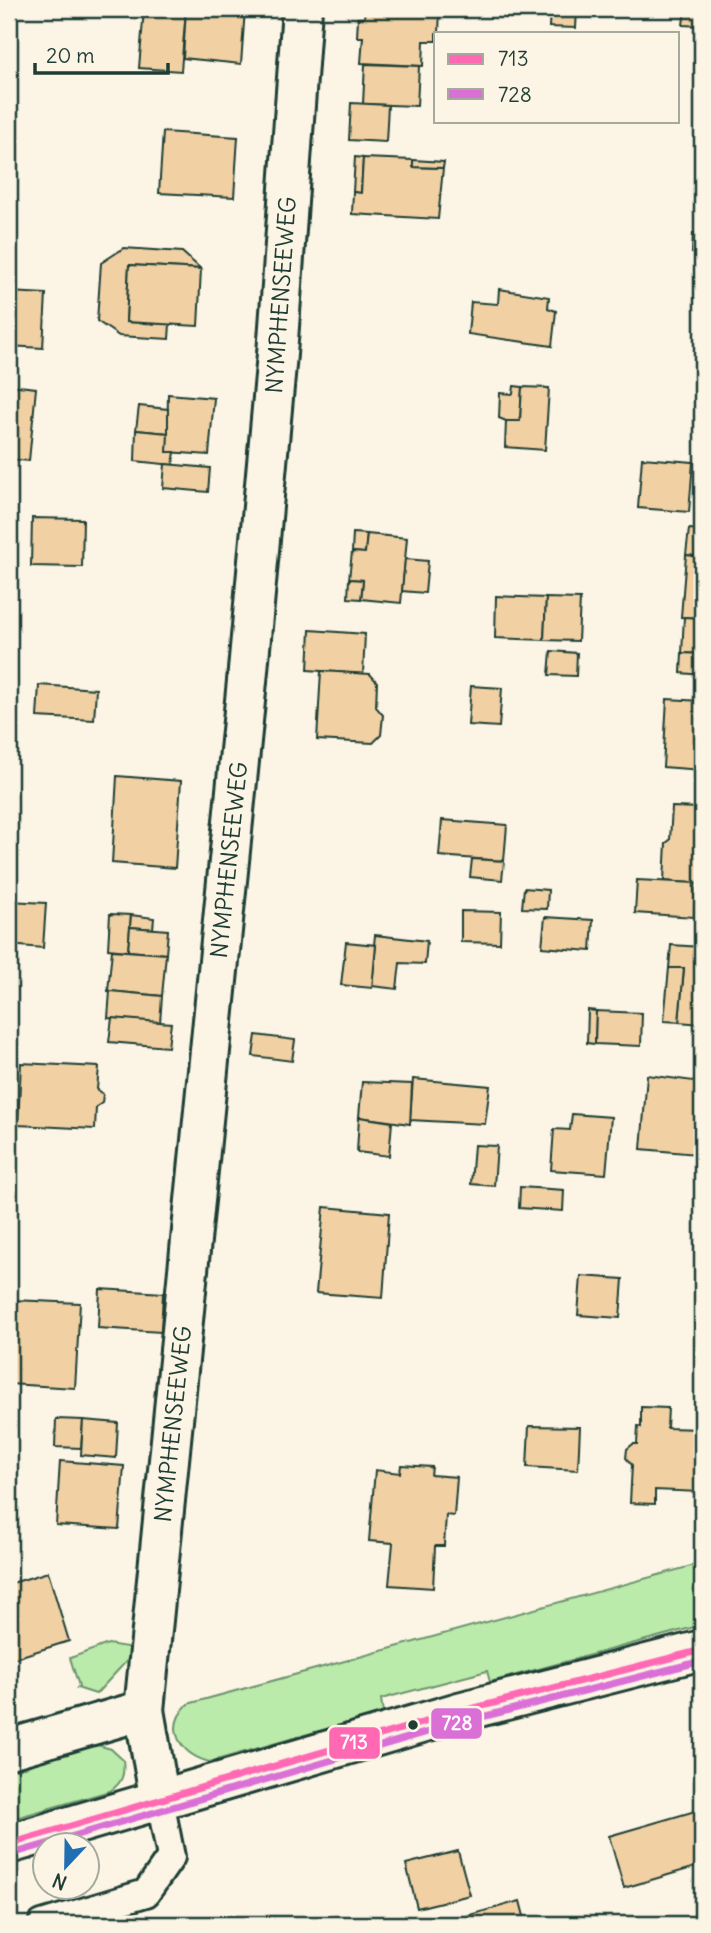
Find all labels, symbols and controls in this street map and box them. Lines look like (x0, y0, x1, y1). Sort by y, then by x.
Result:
scale bar (35, 32, 168, 76)
legend (434, 32, 680, 122)
text: 20 m (46, 42, 95, 69)
text: 713 (498, 45, 529, 72)
text: 728 (498, 81, 532, 108)
street label: NYMPHENSEEWEG (259, 195, 302, 394)
street label: NYMPHENSEEWEG (204, 760, 253, 960)
street label: NYMPHENSEEWEG (148, 1324, 197, 1524)
line badge: 728 (430, 1707, 483, 1740)
text: 728 (442, 1711, 472, 1735)
unlabelled marker (406, 1718, 420, 1732)
line badge: 713 (328, 1726, 381, 1760)
text: 713 (340, 1730, 368, 1754)
north arrow (32, 1832, 102, 1902)
text: N (49, 1868, 70, 1895)

